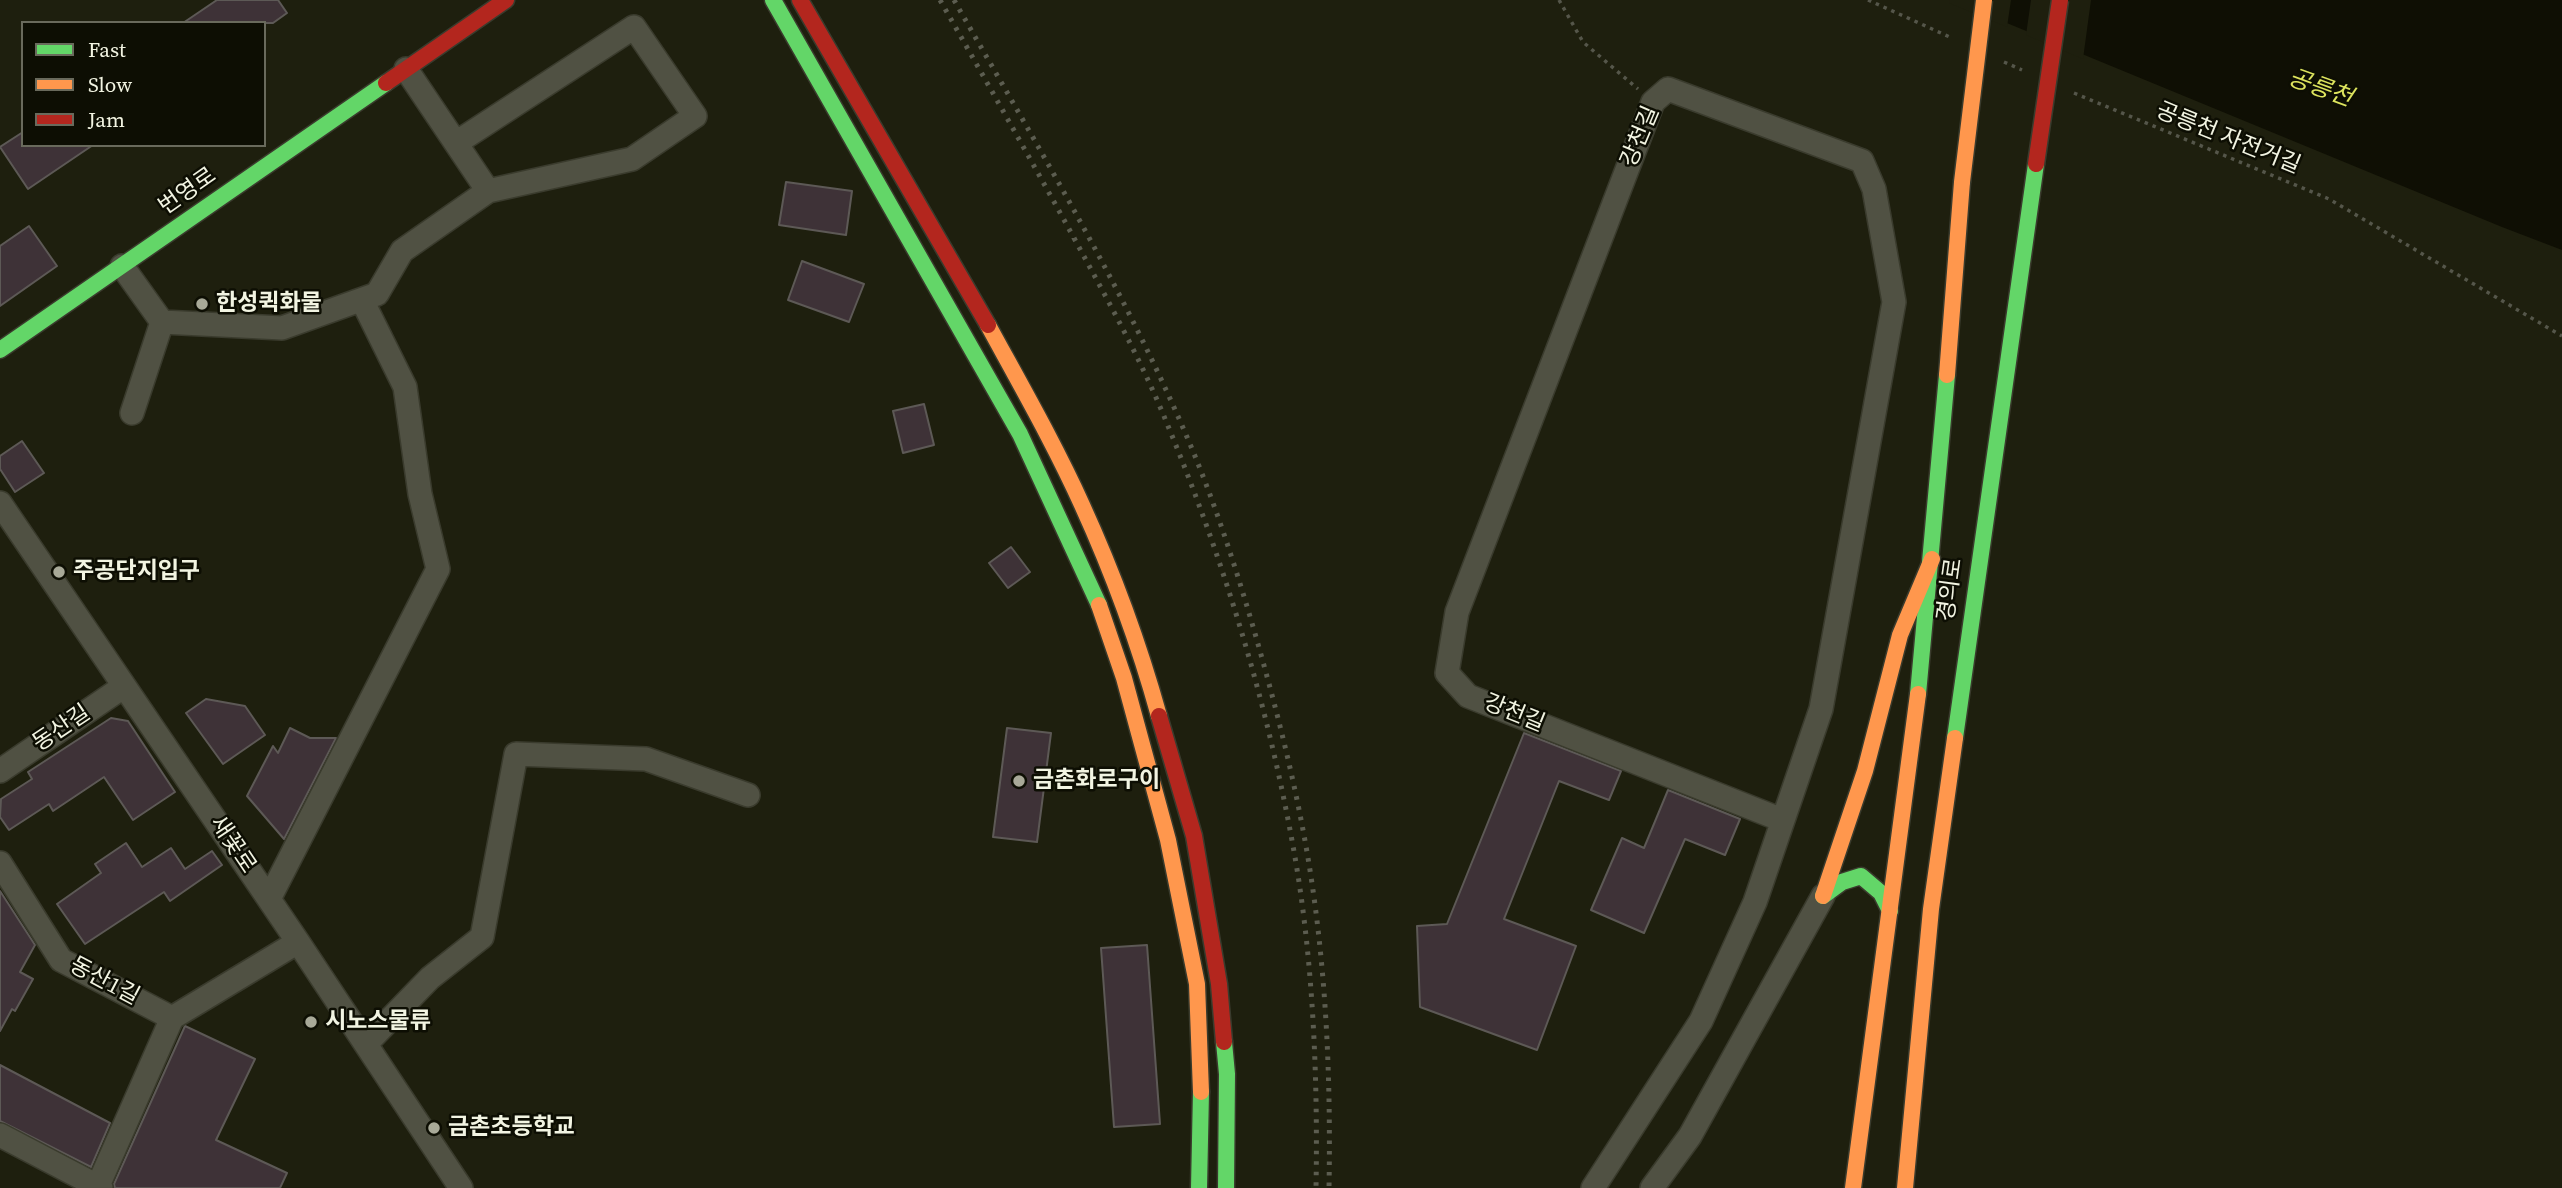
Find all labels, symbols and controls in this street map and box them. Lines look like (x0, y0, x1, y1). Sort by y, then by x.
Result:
legend (21, 21, 266, 147)
text: Fast (88, 35, 126, 64)
water label: 공릉천 (2284, 64, 2356, 114)
text: Slow (88, 70, 132, 99)
street label: 공릉천 자전거길 (2152, 97, 2304, 181)
street label: 강천길 (1616, 102, 1666, 172)
text: Jam (88, 105, 125, 134)
street label: 번영로 (154, 162, 222, 222)
place label: 한성퀵화물 (216, 290, 322, 318)
marker: 한성퀵화물 (194, 296, 210, 312)
street label: 경의로 (1933, 557, 1969, 623)
place label: 주공단지입구 (73, 558, 200, 586)
marker: 주공단지입구 (51, 564, 67, 580)
street label: 강천길 (1479, 689, 1549, 739)
street label: 동산길 (28, 700, 96, 758)
place label: 금촌화로구이 (1033, 767, 1160, 795)
marker: 금촌화로구이 (1011, 773, 1027, 789)
street label: 새꽃로 (203, 811, 261, 879)
street label: 동산1길 (64, 952, 144, 1012)
place label: 시노스물류 (325, 1008, 431, 1036)
marker: 시노스물류 (303, 1014, 319, 1030)
place label: 금촌초등학교 (448, 1114, 575, 1142)
marker: 금촌초등학교 (426, 1120, 442, 1136)

